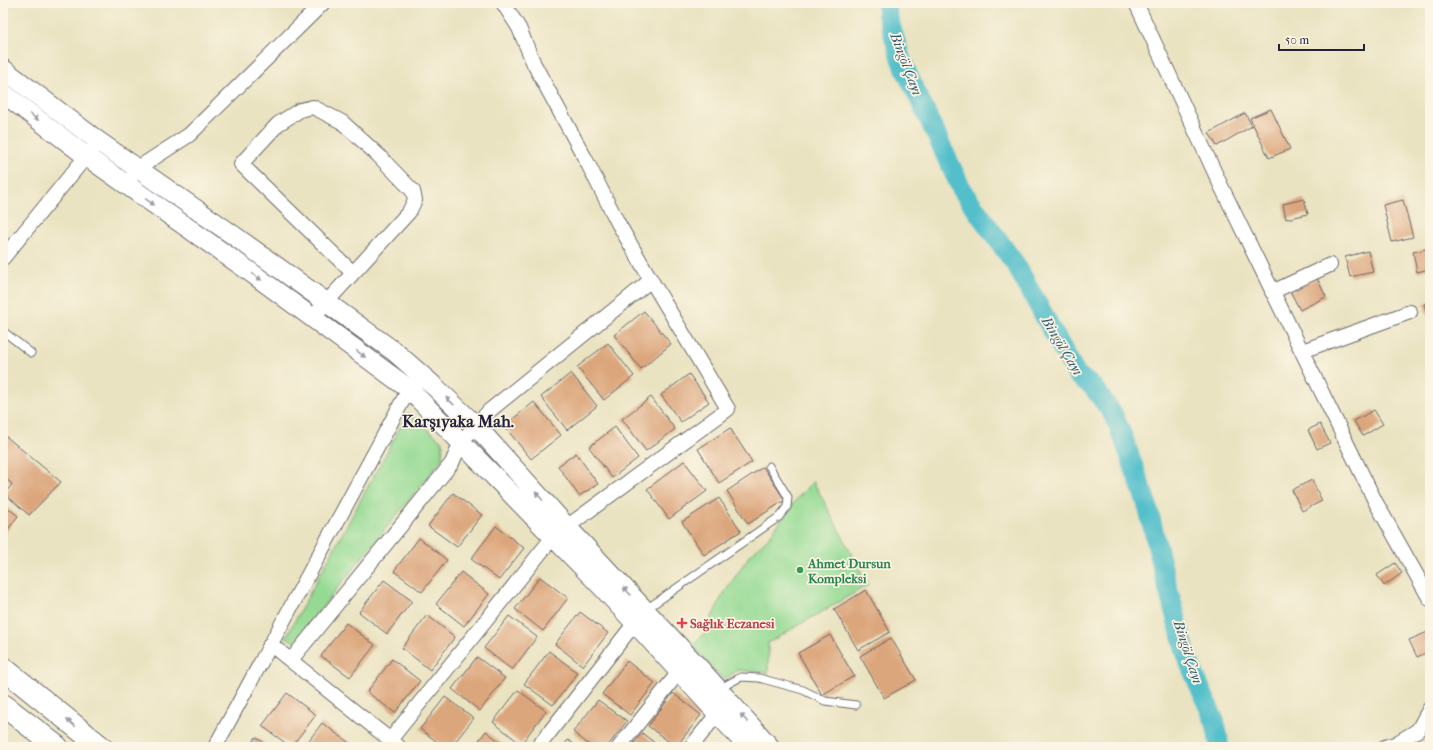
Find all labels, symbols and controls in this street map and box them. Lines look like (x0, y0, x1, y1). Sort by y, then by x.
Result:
scale bar (1279, 26, 1364, 52)
water label: Bingöl Çayı (886, 30, 926, 98)
text: 50 m (1285, 33, 1309, 47)
one-way arrow (29, 113, 40, 121)
one-way arrow (145, 198, 155, 206)
one-way arrow (251, 273, 262, 281)
water label: Bingöl Çayı (1037, 313, 1086, 378)
one-way arrow (356, 350, 366, 358)
one-way arrow (445, 396, 455, 406)
district label: Karşıyaka Mah. (402, 411, 514, 432)
one-way arrow (534, 491, 544, 501)
place label: Ahmet Dursun Kompleksi (807, 556, 891, 587)
marker: Ahmet Dursun Kompleksi (795, 565, 805, 575)
one-way arrow (622, 586, 632, 596)
place label: Sağlık Eczanesi (690, 616, 775, 632)
water label: Bingöl Çayı (1170, 617, 1206, 686)
marker: Sağlık Eczanesi (677, 618, 687, 628)
one-way arrow (739, 713, 748, 723)
one-way arrow (65, 718, 76, 727)

